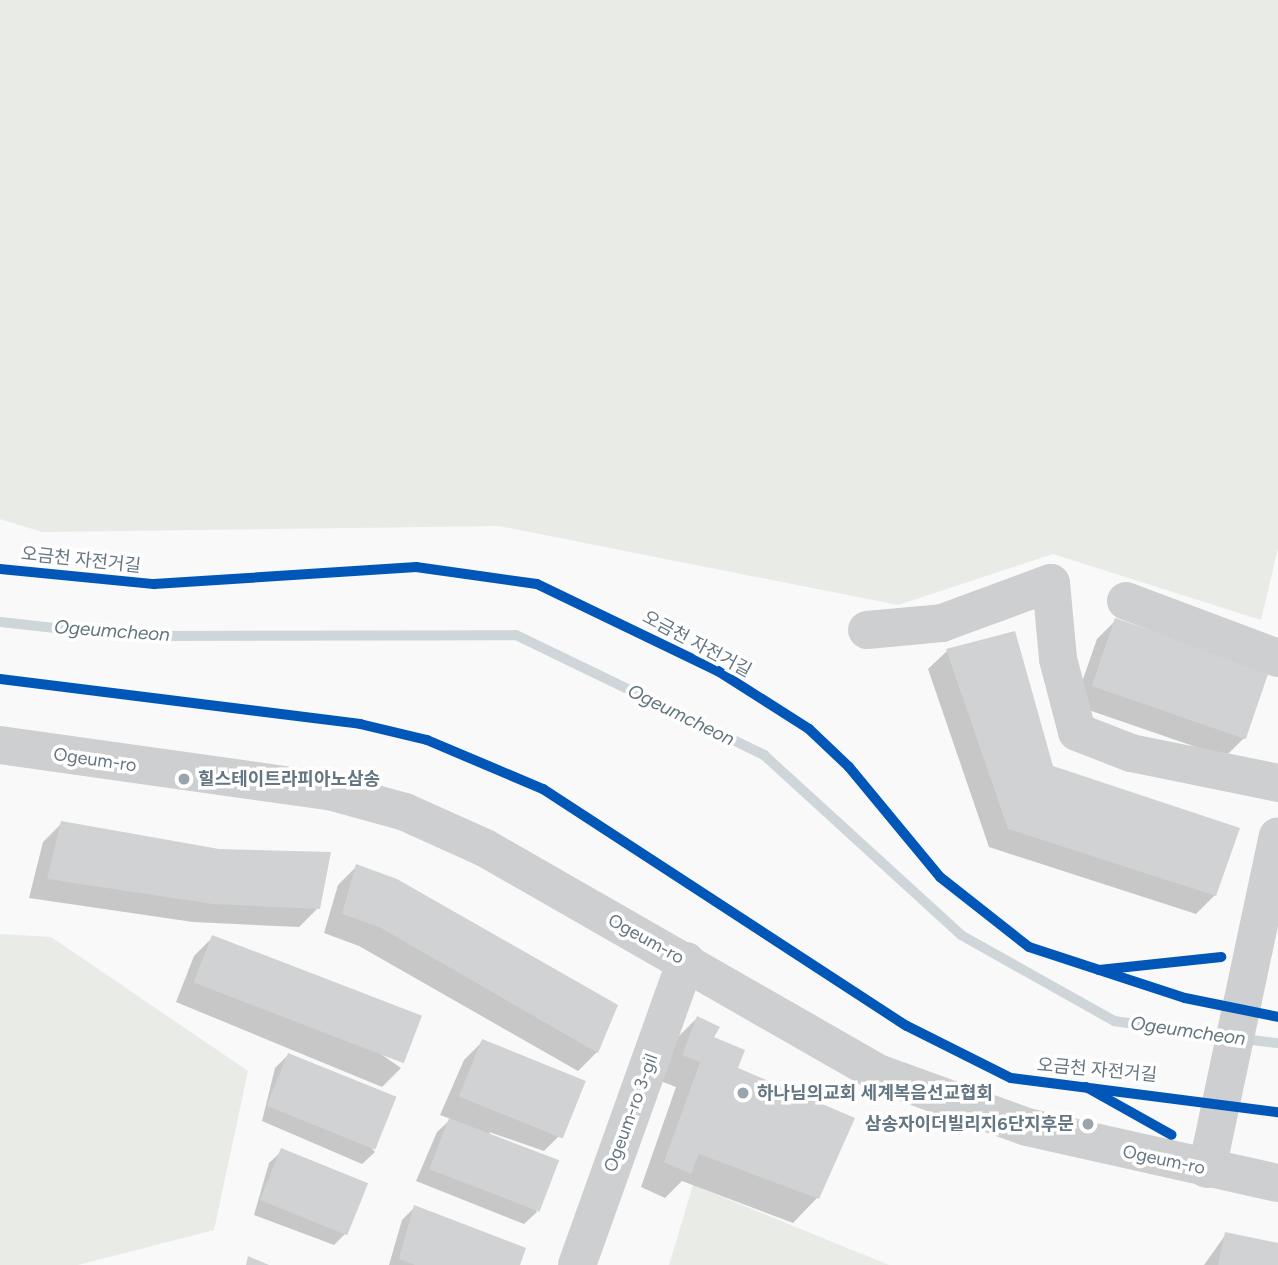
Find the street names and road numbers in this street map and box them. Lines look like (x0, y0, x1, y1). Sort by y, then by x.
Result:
street label: 오금천 자전거길 (20, 543, 142, 577)
street label: 오금천 자전거길 (639, 606, 755, 682)
street label: Ogeum-ro (52, 743, 138, 777)
street label: Ogeum-ro (604, 909, 688, 969)
street label: Ogeum-ro 3-gil (600, 1051, 662, 1175)
street label: 오금천 자전거길 (1036, 1054, 1158, 1086)
street label: Ogeum-ro (1121, 1141, 1207, 1179)

